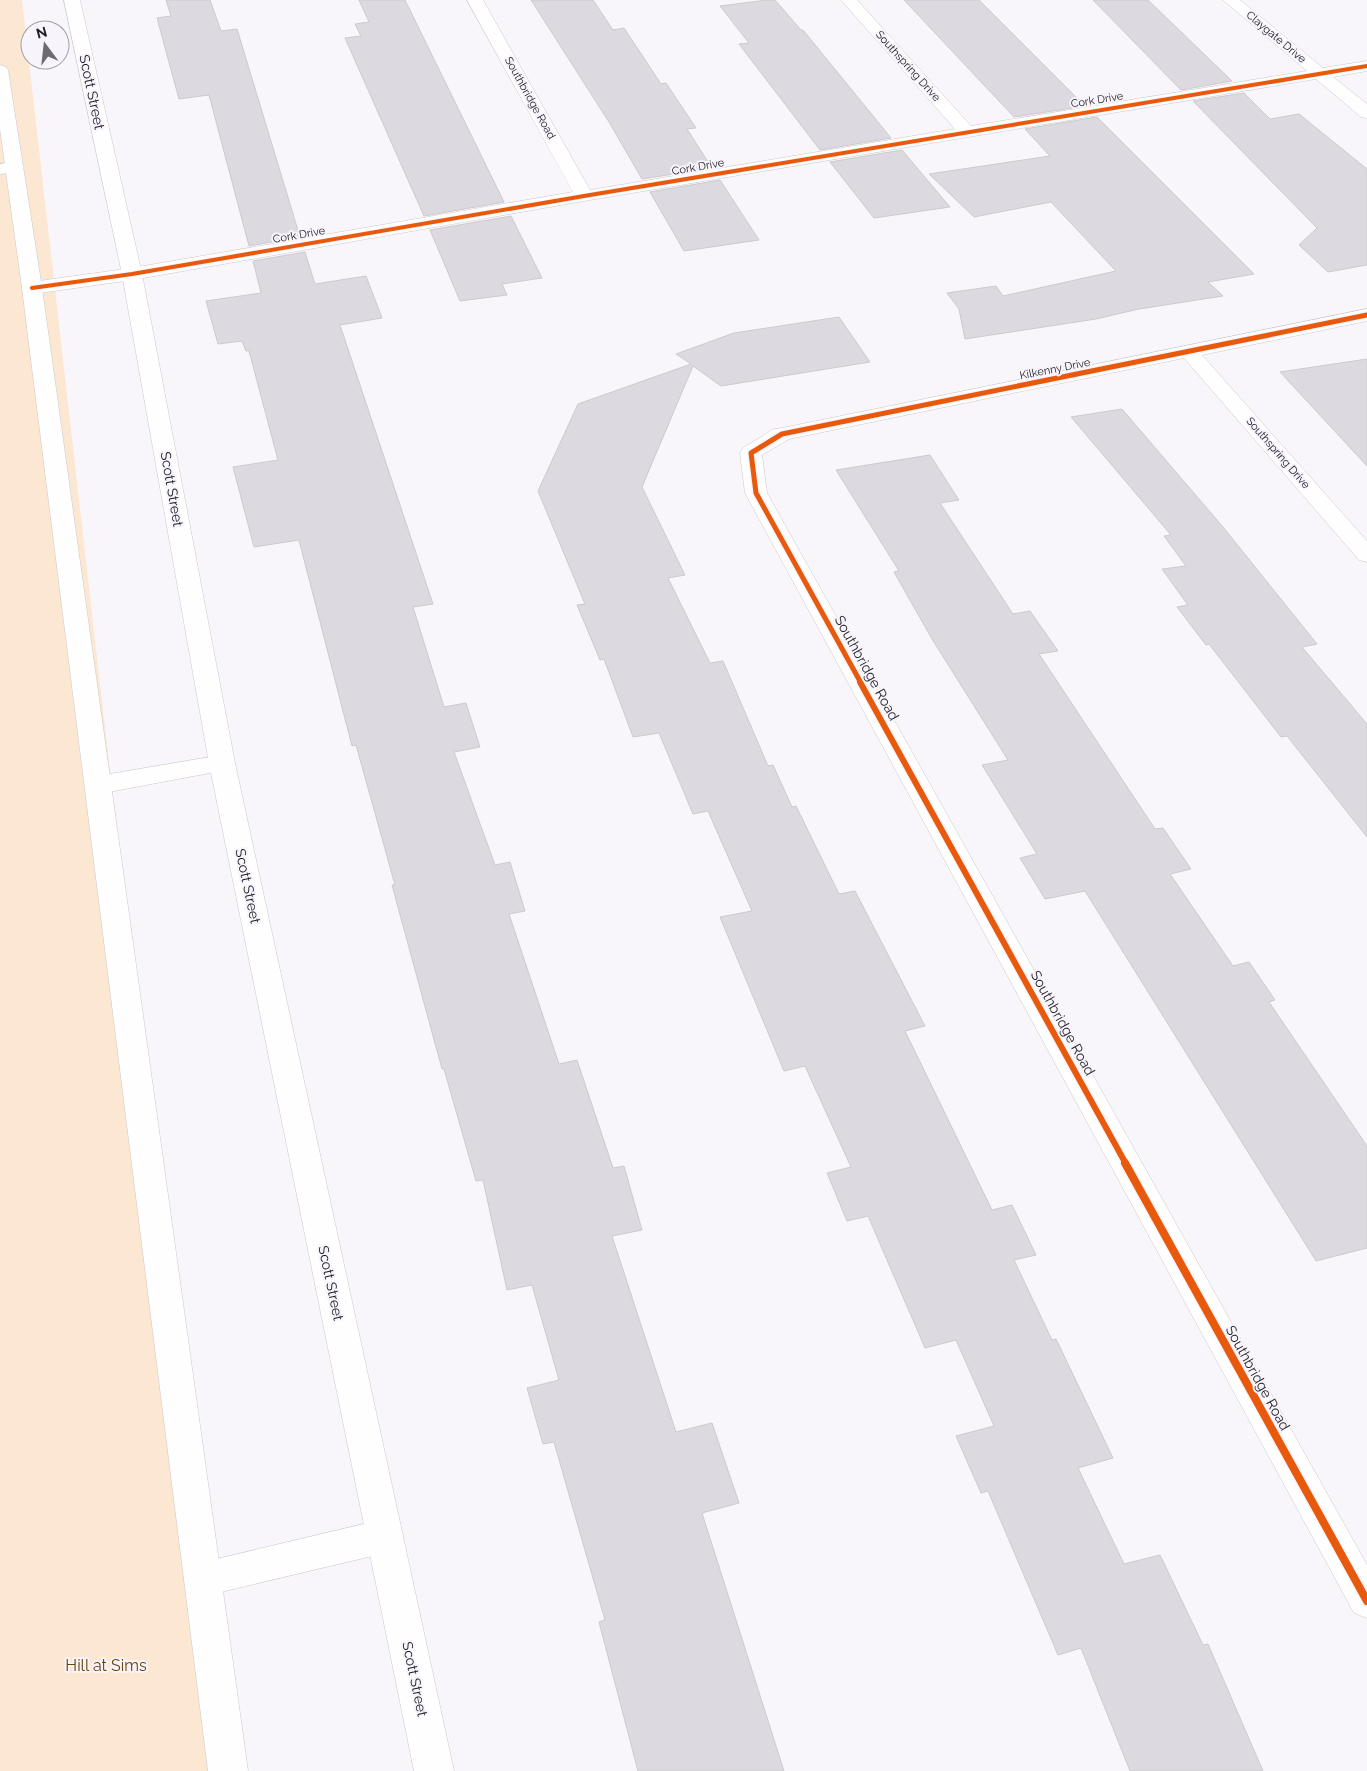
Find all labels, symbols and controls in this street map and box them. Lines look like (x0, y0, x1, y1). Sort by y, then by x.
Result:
street label: Claygate Drive (1243, 8, 1309, 66)
north arrow (20, 20, 70, 70)
text: N (34, 23, 49, 42)
street label: Southspring Drive (873, 28, 943, 104)
street label: Scott Street (76, 53, 108, 131)
street label: Southbridge Road (502, 55, 558, 142)
street label: Cork Drive (1070, 89, 1125, 111)
street label: Cork Drive (671, 156, 726, 178)
street label: Cork Drive (272, 224, 327, 246)
street label: Kilkenny Drive (1018, 356, 1092, 382)
street label: Southspring Drive (1243, 415, 1313, 492)
street label: Scott Street (158, 450, 187, 528)
street label: Southbridge Road (832, 613, 902, 723)
street label: Scott Street (232, 847, 264, 925)
street label: Southbridge Road (1028, 968, 1098, 1078)
street label: Scott Street (315, 1244, 347, 1322)
street label: Southbridge Road (1223, 1323, 1293, 1433)
street label: Scott Street (399, 1640, 431, 1718)
park label: Hill at Sims (65, 1656, 147, 1675)

